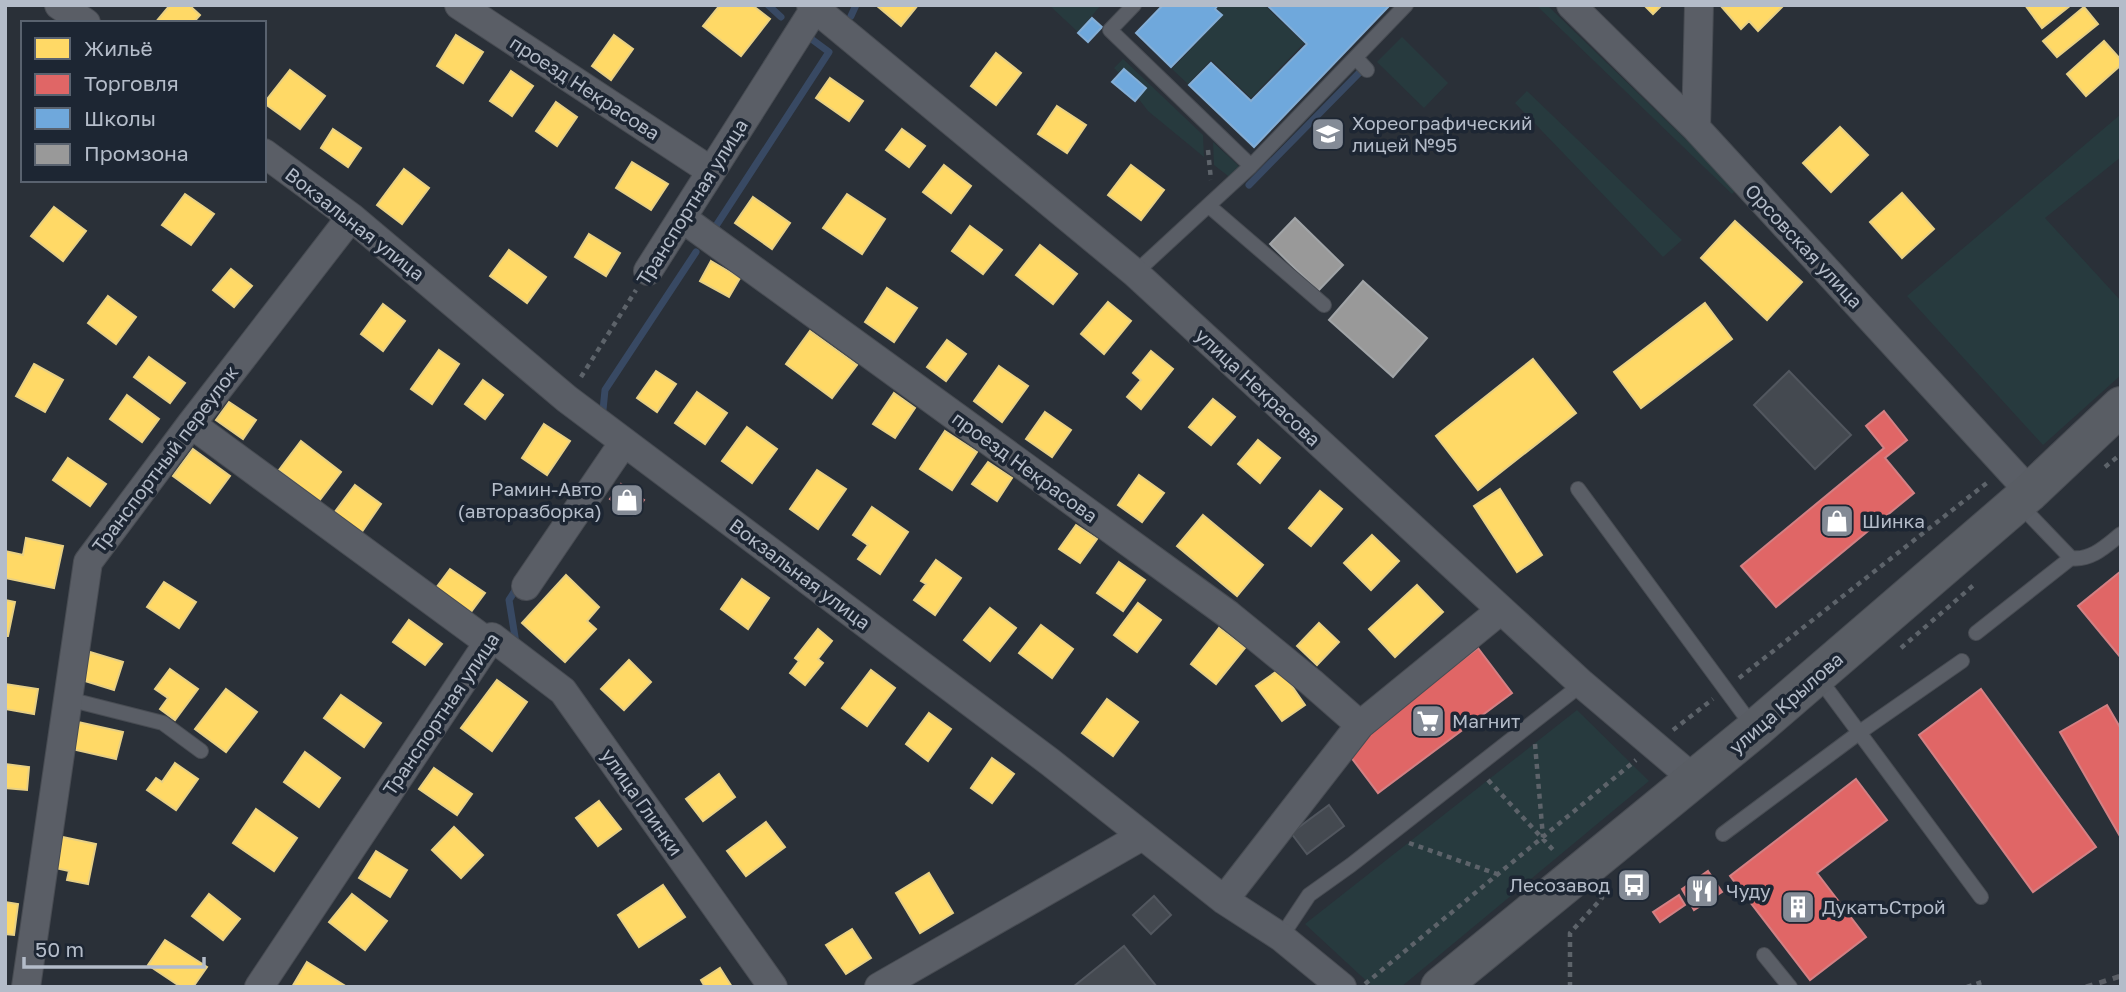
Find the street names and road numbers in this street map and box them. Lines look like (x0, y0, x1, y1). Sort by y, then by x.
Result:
street label: проезд Некрасова (506, 31, 664, 145)
street label: Транспортная улица (631, 114, 752, 289)
street label: Вокзальная улица (281, 162, 429, 285)
street label: Орсовская улица (1741, 179, 1868, 312)
street label: улица Некрасова (1191, 323, 1326, 450)
street label: Транспортный переулок (87, 361, 243, 557)
street label: проезд Некрасова (948, 406, 1102, 527)
street label: Вокзальная улица (725, 513, 875, 634)
street label: Транспортная улица (377, 628, 504, 800)
street label: улица Крылова (1724, 647, 1847, 758)
street label: улица Глинки (597, 744, 688, 860)

